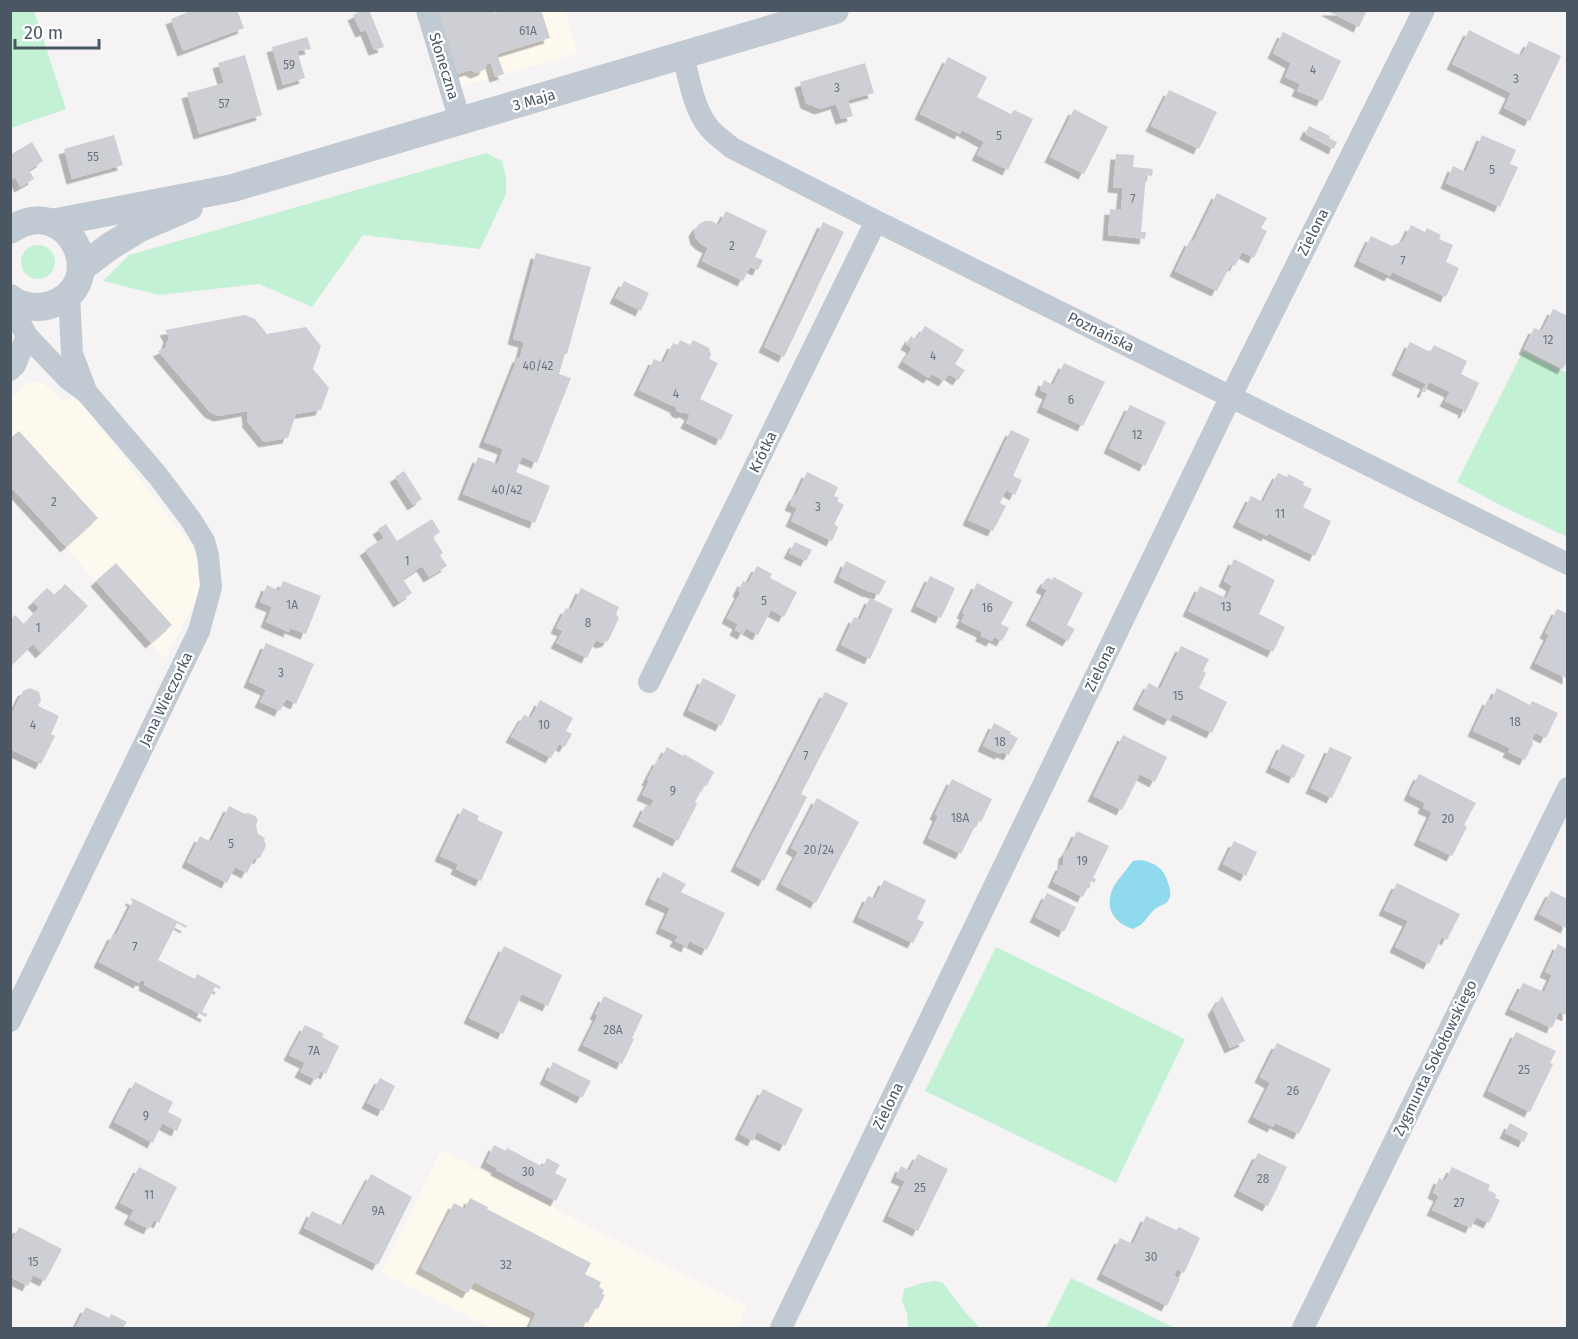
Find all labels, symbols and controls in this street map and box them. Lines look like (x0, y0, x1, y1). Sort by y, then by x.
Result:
scale bar (15, 12, 99, 50)
text: 20 m (24, 22, 63, 44)
house number: 61A (519, 24, 537, 38)
street label: Słoneczna (425, 30, 463, 102)
house number: 59 (283, 58, 295, 72)
house number: 4 (1310, 63, 1317, 77)
house number: 3 (1513, 72, 1519, 86)
house number: 3 (834, 81, 840, 95)
street label: 3 Maja (511, 85, 557, 115)
house number: 57 (218, 97, 230, 111)
house number: 5 (996, 129, 1002, 143)
house number: 55 (87, 150, 99, 164)
house number: 5 (1489, 163, 1495, 177)
house number: 7 (1130, 192, 1136, 206)
street label: Zielona (1294, 206, 1332, 258)
house number: 2 (729, 239, 735, 253)
house number: 7 (1400, 254, 1406, 268)
street label: Poznańska (1065, 308, 1137, 356)
house number: 12 (1542, 333, 1554, 347)
house number: 4 (930, 349, 937, 363)
house number: 40/42 (523, 359, 553, 373)
house number: 4 (673, 387, 680, 401)
house number: 6 (1068, 393, 1074, 407)
street label: Krótka (745, 428, 781, 476)
house number: 12 (1131, 428, 1143, 442)
house number: 40/42 (492, 483, 522, 497)
house number: 2 (51, 495, 57, 509)
house number: 3 (815, 500, 821, 514)
house number: 11 (1275, 507, 1285, 521)
house number: 1 (404, 554, 410, 568)
house number: 5 (761, 594, 767, 608)
house number: 1A (286, 598, 298, 612)
house number: 13 (1220, 600, 1232, 614)
house number: 16 (981, 601, 993, 615)
house number: 8 (585, 616, 592, 630)
house number: 1 (35, 621, 41, 635)
street label: Zielona (1081, 641, 1119, 695)
street label: Jana Wieczorka (135, 649, 197, 749)
house number: 3 (278, 666, 284, 680)
house number: 15 (1172, 689, 1184, 703)
house number: 18 (1509, 715, 1521, 729)
house number: 4 (30, 718, 37, 732)
house number: 10 (538, 718, 550, 732)
house number: 18 (994, 735, 1006, 749)
house number: 7 (803, 749, 809, 763)
house number: 9 (670, 784, 676, 798)
house number: 18A (951, 811, 969, 825)
house number: 20 (1442, 812, 1455, 826)
house number: 5 (228, 837, 234, 851)
house number: 20/24 (804, 843, 835, 857)
house number: 19 (1076, 854, 1088, 868)
house number: 7 (132, 940, 138, 954)
street label: Zygmunta Sokołowskiego (1389, 977, 1481, 1139)
house number: 28A (603, 1023, 623, 1037)
house number: 7A (308, 1044, 320, 1058)
house number: 25 (1518, 1063, 1530, 1077)
street label: Zielona (869, 1079, 907, 1133)
house number: 26 (1287, 1084, 1299, 1098)
house number: 9 (143, 1109, 149, 1123)
house number: 30 (522, 1165, 535, 1179)
house number: 28 (1257, 1172, 1270, 1186)
house number: 25 (914, 1181, 926, 1195)
house number: 11 (144, 1188, 154, 1202)
house number: 27 (1453, 1196, 1465, 1210)
house number: 9A (371, 1204, 385, 1218)
house number: 30 (1145, 1250, 1158, 1264)
house number: 15 (27, 1255, 39, 1269)
house number: 32 (500, 1258, 512, 1272)

